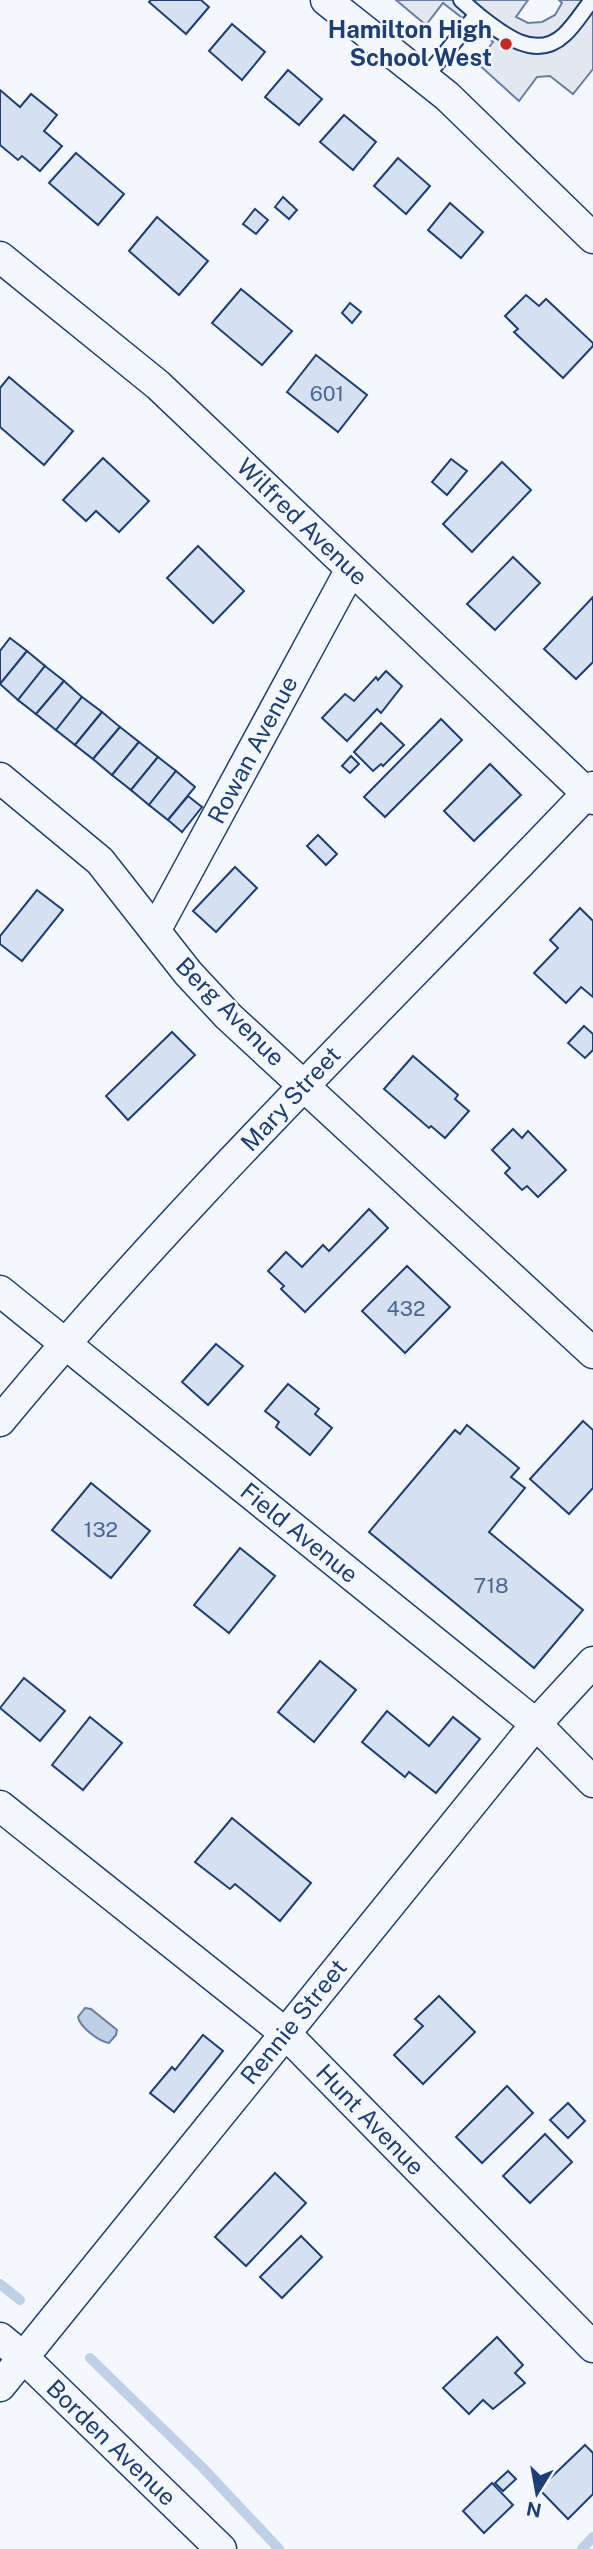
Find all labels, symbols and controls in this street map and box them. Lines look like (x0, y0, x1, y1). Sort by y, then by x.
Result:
place label: Hamilton High School West (328, 15, 492, 71)
marker: Hamilton High School West (498, 36, 514, 52)
house number: 601 (310, 381, 344, 406)
street label: Wilfred Avenue (232, 452, 374, 591)
street label: Rowan Avenue (201, 671, 303, 828)
street label: Berg Avenue (171, 951, 291, 1071)
street label: Mary Street (235, 1040, 346, 1156)
house number: 432 (387, 1296, 425, 1321)
street label: Field Avenue (235, 1476, 364, 1588)
house number: 132 (84, 1517, 118, 1542)
house number: 718 (473, 1573, 509, 1598)
street label: Rennie Street (234, 1953, 352, 2089)
street label: Hunt Avenue (311, 2058, 431, 2181)
street label: Borden Avenue (41, 2374, 182, 2511)
north arrow (502, 2458, 572, 2528)
text: N (524, 2497, 543, 2522)

